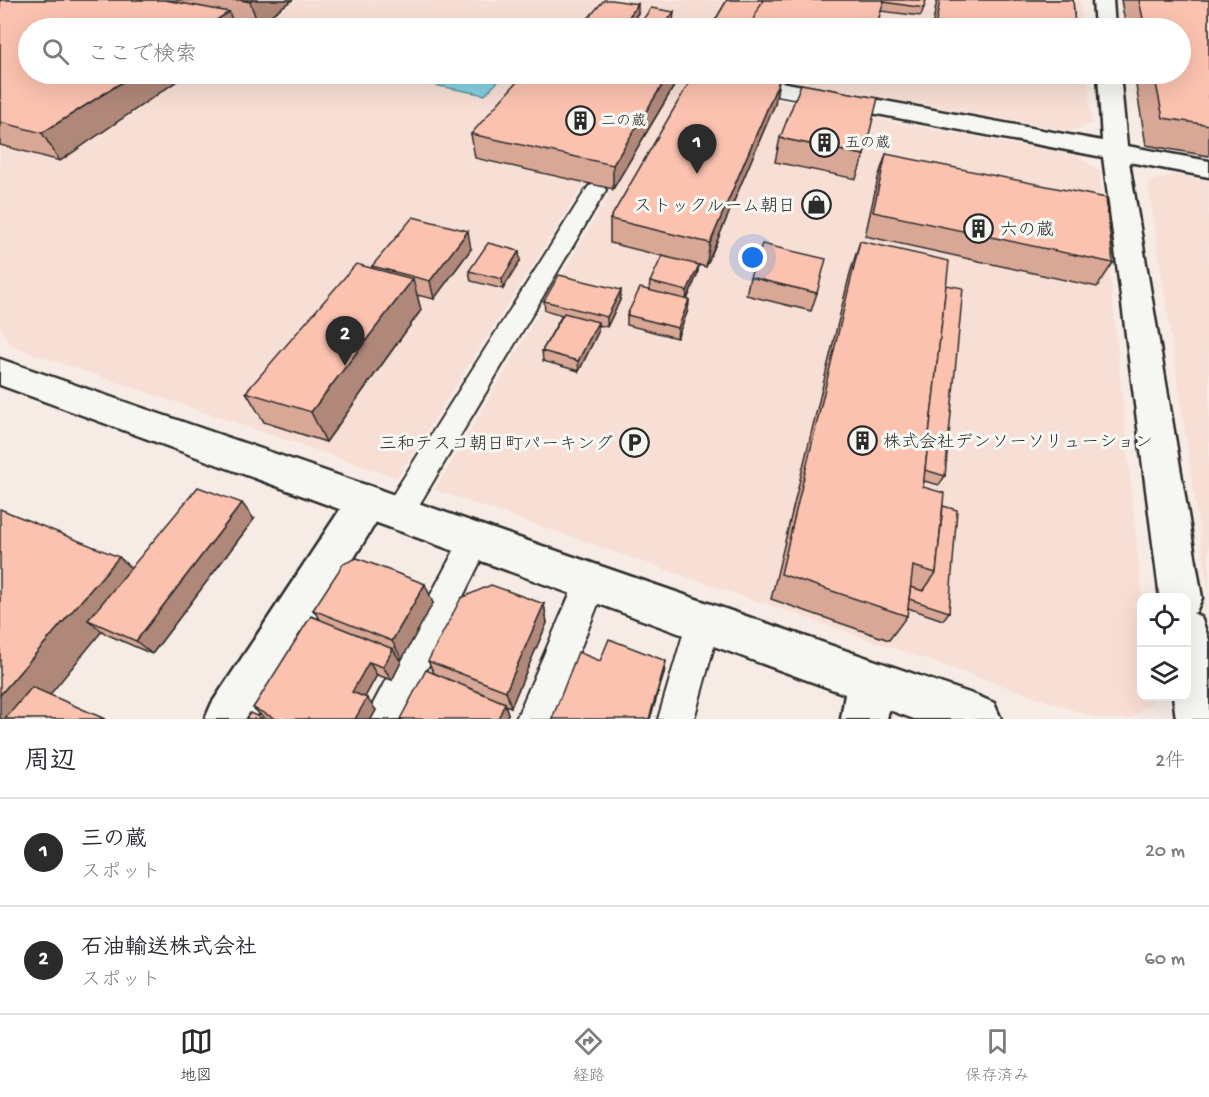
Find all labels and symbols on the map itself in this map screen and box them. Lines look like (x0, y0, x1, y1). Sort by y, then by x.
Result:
building icon: 二の蔵 (564, 104, 596, 136)
place label: 二の蔵 (601, 112, 646, 131)
pin: 1 (678, 124, 716, 174)
building icon: 五の蔵 (808, 126, 840, 158)
place label: 五の蔵 (845, 134, 890, 153)
shop icon: ストックルーム朝日 (801, 189, 833, 221)
place label: ストックルーム朝日 (634, 196, 796, 218)
building icon: 六の蔵 (963, 213, 995, 245)
place label: 六の蔵 (1000, 220, 1054, 242)
your location (738, 243, 767, 272)
pin: 2 (326, 316, 364, 366)
building icon: 株式会社デンソーソリューション (846, 425, 878, 457)
parking icon: 三和テスコ朝日町パーキング (618, 427, 650, 459)
place label: 株式会社デンソーソリューション (883, 432, 1153, 454)
place label: 三和テスコ朝日町パーキング (379, 434, 613, 456)

